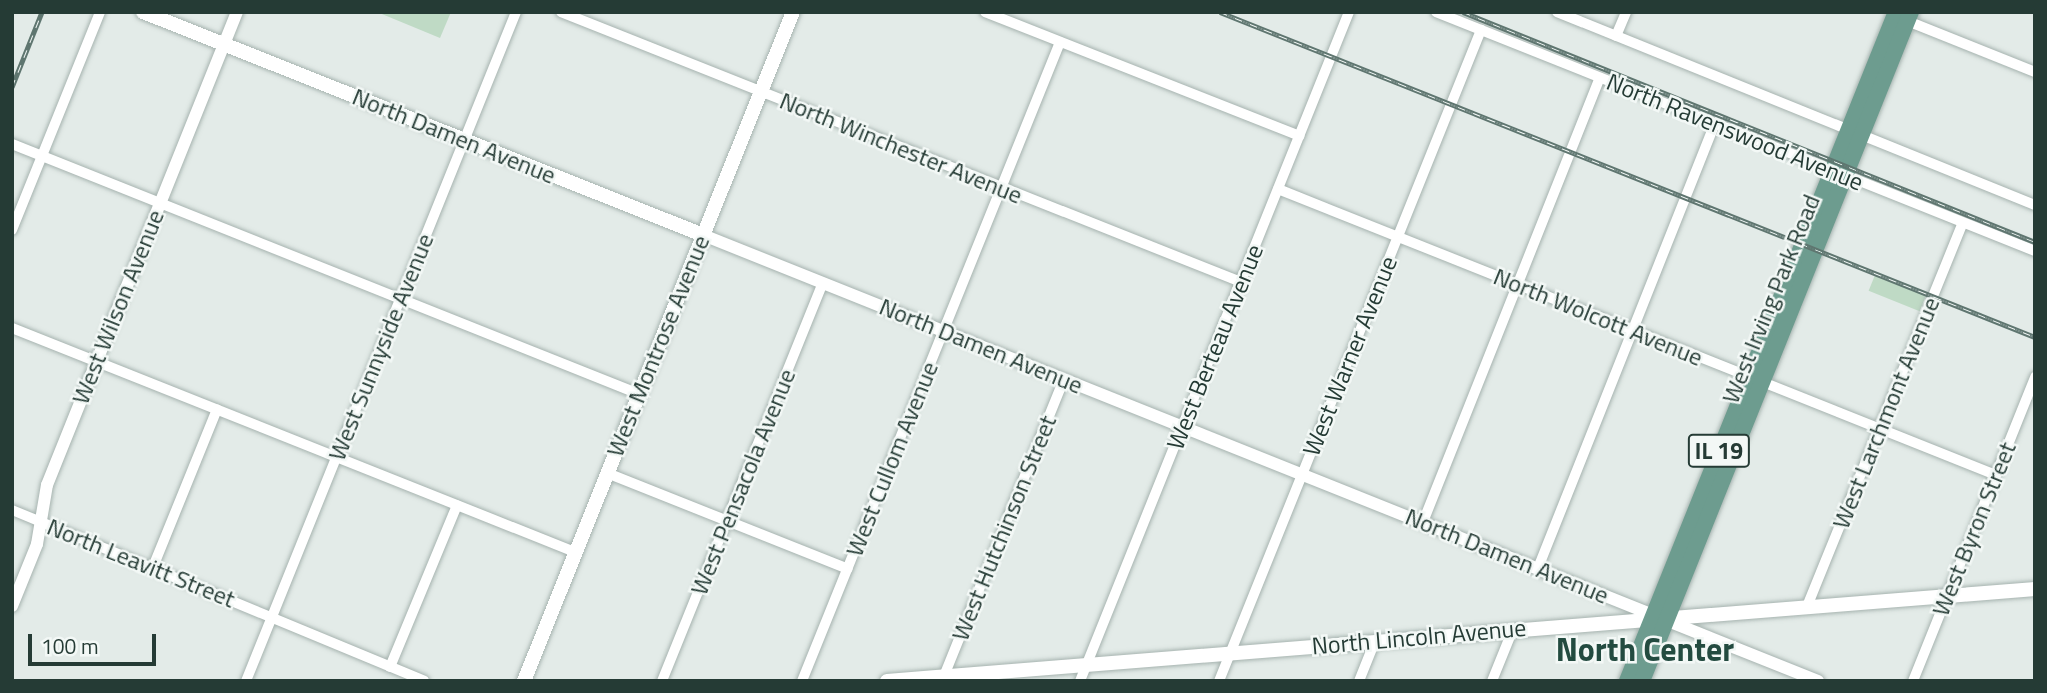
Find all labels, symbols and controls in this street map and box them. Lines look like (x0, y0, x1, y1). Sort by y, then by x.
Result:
street label: North Ravenswood Avenue (1602, 67, 1868, 197)
street label: North Damen Avenue (348, 82, 560, 190)
street label: North Winchester Avenue (776, 86, 1026, 210)
street label: West Irving Park Road (1716, 190, 1826, 408)
street label: West Wilson Avenue (66, 206, 170, 408)
street label: West Sunnyside Avenue (322, 229, 440, 465)
street label: West Montrose Avenue (600, 231, 716, 461)
street label: West Berteau Avenue (1161, 240, 1269, 454)
street label: West Warner Avenue (1297, 252, 1403, 460)
street label: North Wolcott Avenue (1489, 262, 1707, 372)
street label: North Damen Avenue (875, 292, 1087, 400)
street label: West Larchmont Avenue (1826, 293, 1946, 533)
street label: West Cullom Avenue (840, 357, 944, 561)
street label: West Pensacola Avenue (685, 365, 801, 599)
street label: West Hutchinson Street (946, 411, 1062, 645)
road number: IL 19 (1688, 432, 1750, 471)
street label: West Byron Street (1926, 438, 2022, 620)
street label: North Damen Avenue (1401, 502, 1613, 610)
street label: North Leavitt Street (43, 512, 239, 614)
street label: North Lincoln Avenue (1311, 613, 1527, 661)
scale bar (32, 620, 159, 664)
text: 100 m (41, 630, 98, 662)
district label: North Center (1556, 630, 1734, 668)

